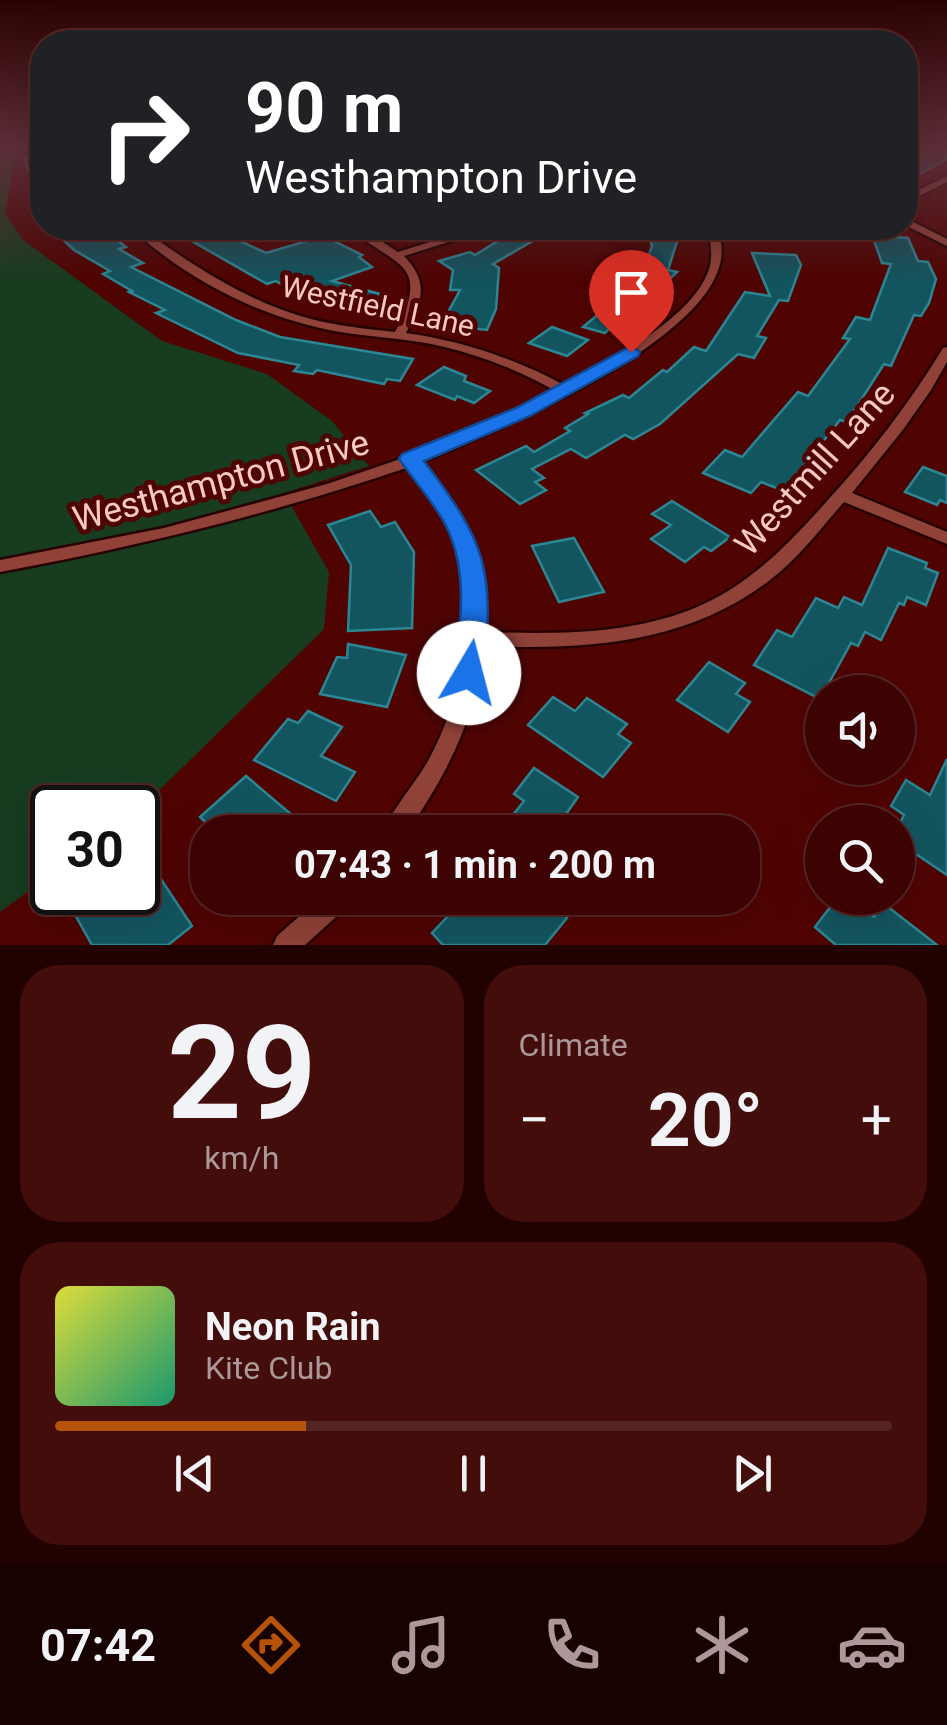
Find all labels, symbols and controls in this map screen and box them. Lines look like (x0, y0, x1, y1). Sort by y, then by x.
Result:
text: 90 m (245, 67, 403, 149)
icon: right (80, 70, 210, 200)
text: Westhampton Drive (245, 151, 637, 204)
pin (589, 250, 674, 353)
icon: arrive (604, 265, 659, 320)
street label: Westfield Lane (278, 268, 478, 344)
street label: Westmill Lane (726, 374, 904, 564)
street label: Westhampton Drive (68, 422, 374, 540)
position arrow (417, 621, 521, 725)
map controls (805, 675, 915, 915)
button: sound (805, 675, 915, 785)
speed limit sign: 30 (30, 785, 160, 915)
button: search (805, 805, 915, 915)
text: 07:43 · 1 min · 200 m (294, 843, 656, 887)
text: 29 (167, 997, 316, 1150)
text: Climate (519, 1026, 628, 1064)
text: 20° (648, 1076, 763, 1164)
text: − (519, 1088, 550, 1152)
text: + (861, 1088, 892, 1152)
text: km/h (204, 1139, 279, 1177)
text: Neon Rain (205, 1305, 381, 1349)
text: Kite Club (205, 1349, 332, 1387)
icon: previous (167, 1446, 222, 1501)
icon: pause (446, 1446, 501, 1501)
icon: next (725, 1446, 780, 1501)
icon: directions (236, 1610, 306, 1680)
icon: music (386, 1610, 456, 1680)
icon: phone (537, 1610, 607, 1680)
icon: climate (687, 1610, 757, 1680)
icon: car (837, 1610, 907, 1680)
text: 07:42 (40, 1619, 156, 1672)

